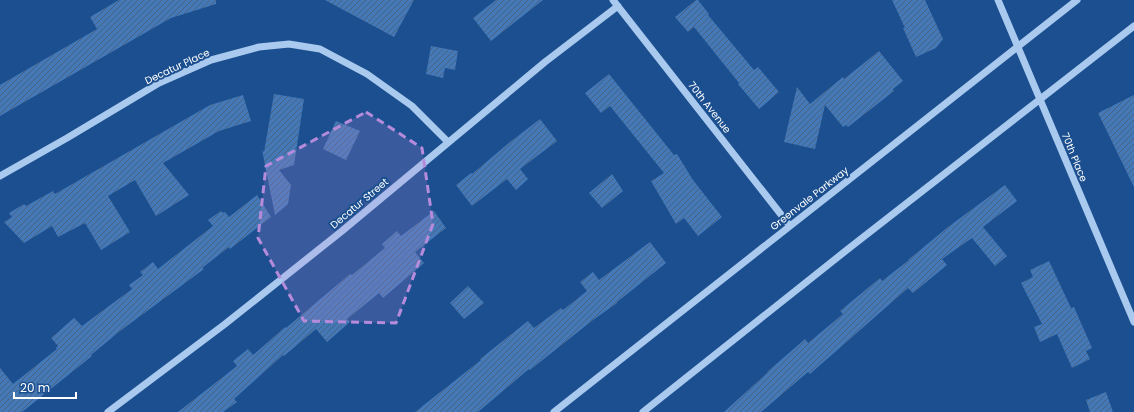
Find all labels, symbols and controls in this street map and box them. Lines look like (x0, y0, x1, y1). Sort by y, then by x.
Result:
street label: Decatur Place (142, 45, 212, 88)
street label: 70th Avenue (685, 78, 735, 136)
street label: 70th Place (1058, 130, 1091, 184)
street label: Greenvale Parkway (767, 163, 852, 234)
street label: Decatur Street (327, 174, 392, 232)
scale bar (14, 374, 76, 400)
text: 20 m (20, 379, 50, 396)

